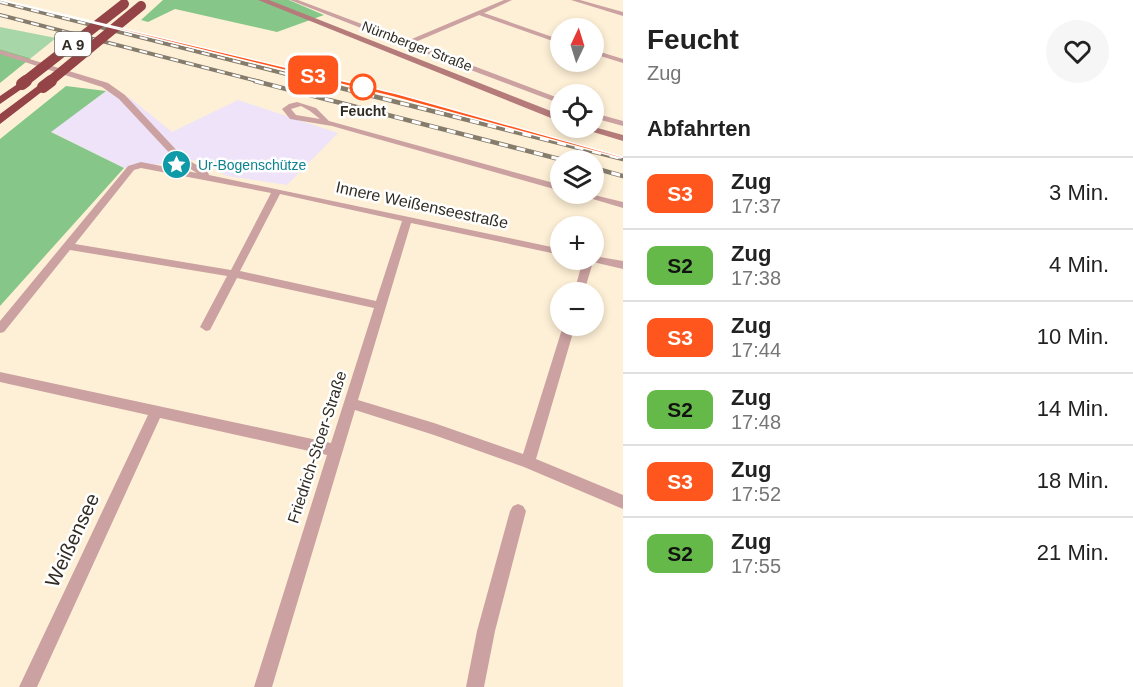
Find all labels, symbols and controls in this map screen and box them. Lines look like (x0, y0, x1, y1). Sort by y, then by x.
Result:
street label: Nürnberger Straße (360, 18, 475, 74)
north arrow (550, 18, 604, 72)
map controls (550, 18, 604, 336)
button: heart (1046, 20, 1109, 83)
text: Feucht (647, 24, 739, 55)
road number: A 9 (55, 32, 91, 56)
line badge: S3 (286, 56, 340, 94)
text: Zug (647, 62, 681, 84)
text: S3 (300, 64, 326, 87)
marker: Feucht (350, 74, 376, 100)
button: locate (550, 84, 604, 138)
place label: Feucht (340, 103, 386, 119)
text: Abfahrten (647, 116, 751, 141)
place icon: Ur-Bogenschütze (161, 149, 193, 181)
button: layers (550, 150, 604, 204)
place label: Ur-Bogenschütze (198, 157, 306, 173)
text: Zug (731, 169, 771, 194)
street label: Innere Weißenseestraße (334, 178, 510, 232)
text: 3 Min. (1049, 180, 1109, 205)
text: S3 (667, 182, 693, 205)
text: 17:37 (731, 195, 781, 217)
button: + (550, 216, 604, 270)
text: Zug (731, 241, 771, 266)
text: 4 Min. (1049, 252, 1109, 277)
text: S2 (667, 254, 693, 277)
text: 17:38 (731, 267, 781, 289)
button: − (550, 282, 604, 336)
text: Zug (731, 313, 771, 338)
text: 10 Min. (1037, 324, 1109, 349)
text: S3 (667, 326, 693, 349)
text: 17:44 (731, 339, 781, 361)
street label: Friedrich-Stoer-Straße (284, 369, 350, 525)
text: Zug (731, 385, 771, 410)
text: 14 Min. (1037, 396, 1109, 421)
text: S2 (667, 398, 693, 421)
text: 17:48 (731, 411, 781, 433)
text: Zug (731, 457, 771, 482)
text: 18 Min. (1037, 468, 1109, 493)
text: S3 (667, 470, 693, 493)
text: 17:52 (731, 483, 781, 505)
street label: Weißensee (41, 490, 103, 590)
text: Zug (731, 529, 771, 554)
text: 21 Min. (1037, 540, 1109, 565)
text: S2 (667, 542, 693, 565)
text: 17:55 (731, 555, 781, 577)

